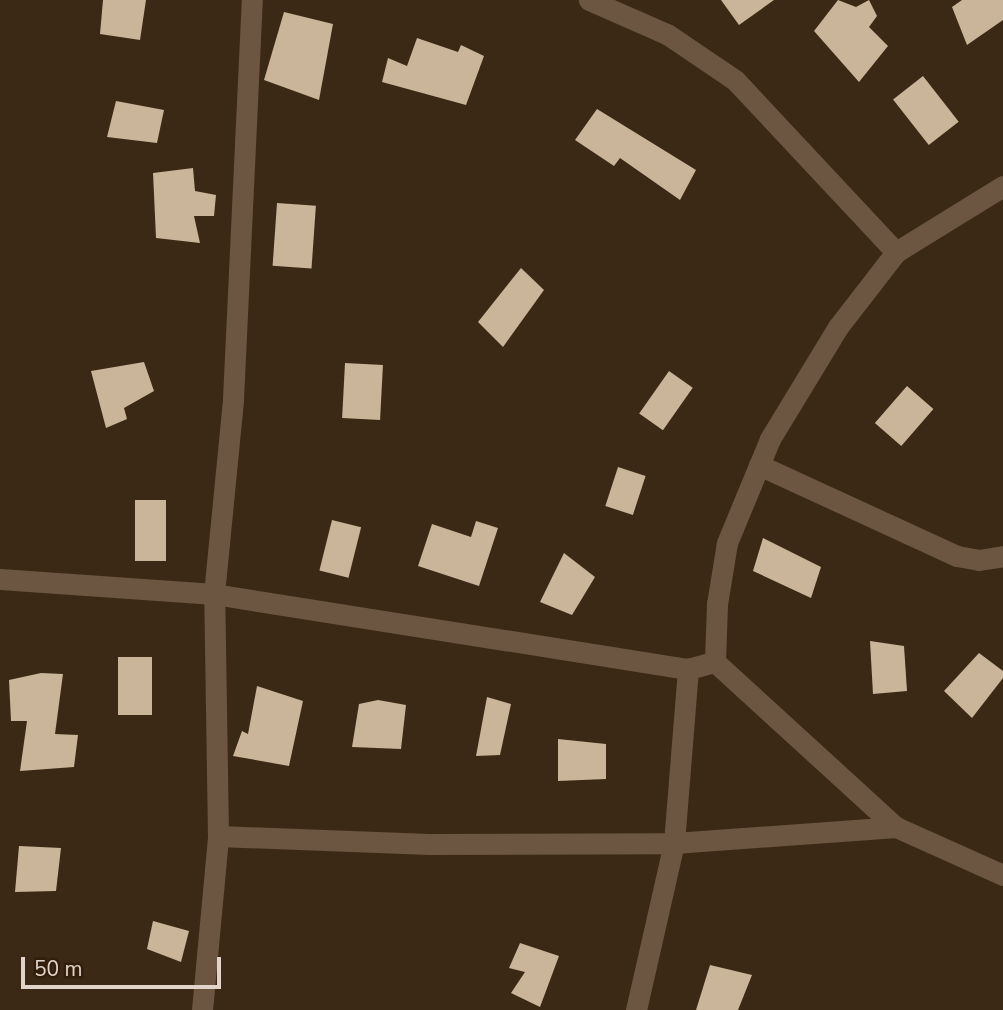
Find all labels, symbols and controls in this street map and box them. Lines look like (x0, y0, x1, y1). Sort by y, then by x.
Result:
scale bar (24, 944, 224, 988)
text: 50 m (34, 955, 83, 983)

